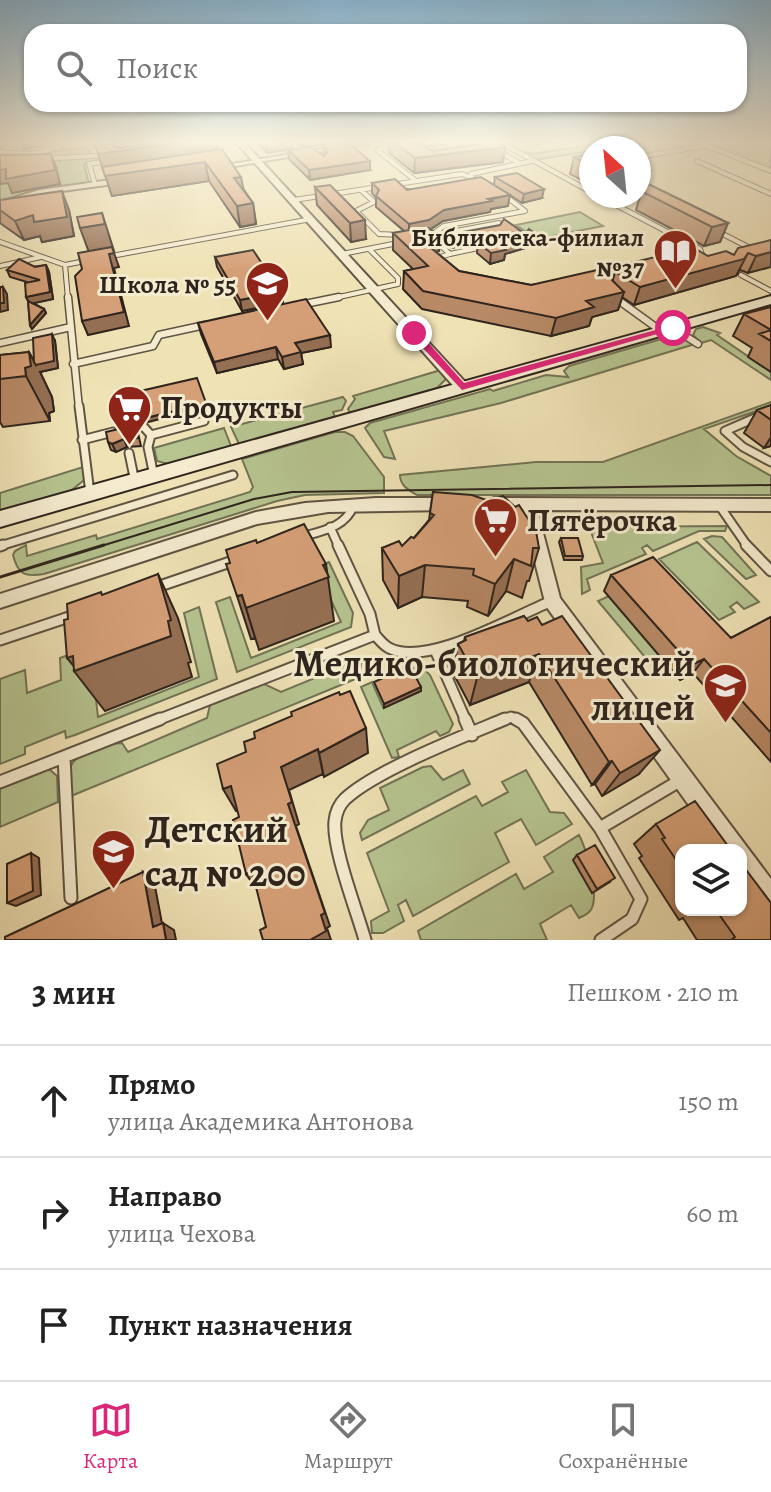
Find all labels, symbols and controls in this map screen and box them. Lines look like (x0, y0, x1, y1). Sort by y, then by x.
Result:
search box (24, 24, 747, 112)
icon: search (52, 46, 96, 90)
text: Поиск (116, 48, 198, 88)
north arrow (579, 136, 651, 208)
place label: Библиотека-филиал №37 (411, 220, 645, 285)
library icon: Библиотека-филиал №37 (651, 228, 699, 291)
school or university icon: Школа № 55 (243, 260, 291, 323)
place label: Школа № 55 (99, 267, 236, 302)
route start (655, 310, 691, 346)
route end (396, 315, 432, 351)
supermarket icon: Продукты (105, 383, 153, 446)
place label: Продукты (160, 385, 303, 429)
supermarket icon: Пятёрочка (472, 496, 520, 559)
place label: Пятёрочка (527, 498, 678, 542)
place label: Медико-биологический лицей (293, 637, 695, 733)
school or university icon: Медико-биологический лицей (702, 661, 750, 724)
place label: Детский сад № 200 (145, 803, 306, 899)
school or university icon: Детский сад № 200 (90, 827, 138, 890)
map controls (675, 844, 747, 916)
button: layers (675, 844, 747, 916)
text: 3 мин (32, 969, 116, 1016)
text: Пешком · 210 m (567, 975, 739, 1010)
text: Прямо (108, 1064, 195, 1104)
icon: ahead (32, 1079, 76, 1123)
text: 150 m (678, 1084, 739, 1119)
text: улица Академика Антонова (108, 1104, 414, 1139)
text: Направо (108, 1176, 222, 1216)
icon: right (32, 1191, 76, 1235)
text: 60 m (686, 1196, 739, 1231)
text: улица Чехова (108, 1216, 256, 1251)
icon: arrive (32, 1303, 76, 1347)
text: Пункт назначения (108, 1305, 353, 1345)
tab: Карта (83, 1398, 138, 1476)
tab: Маршрут (304, 1398, 393, 1476)
tab: Сохранённые (558, 1398, 688, 1476)

